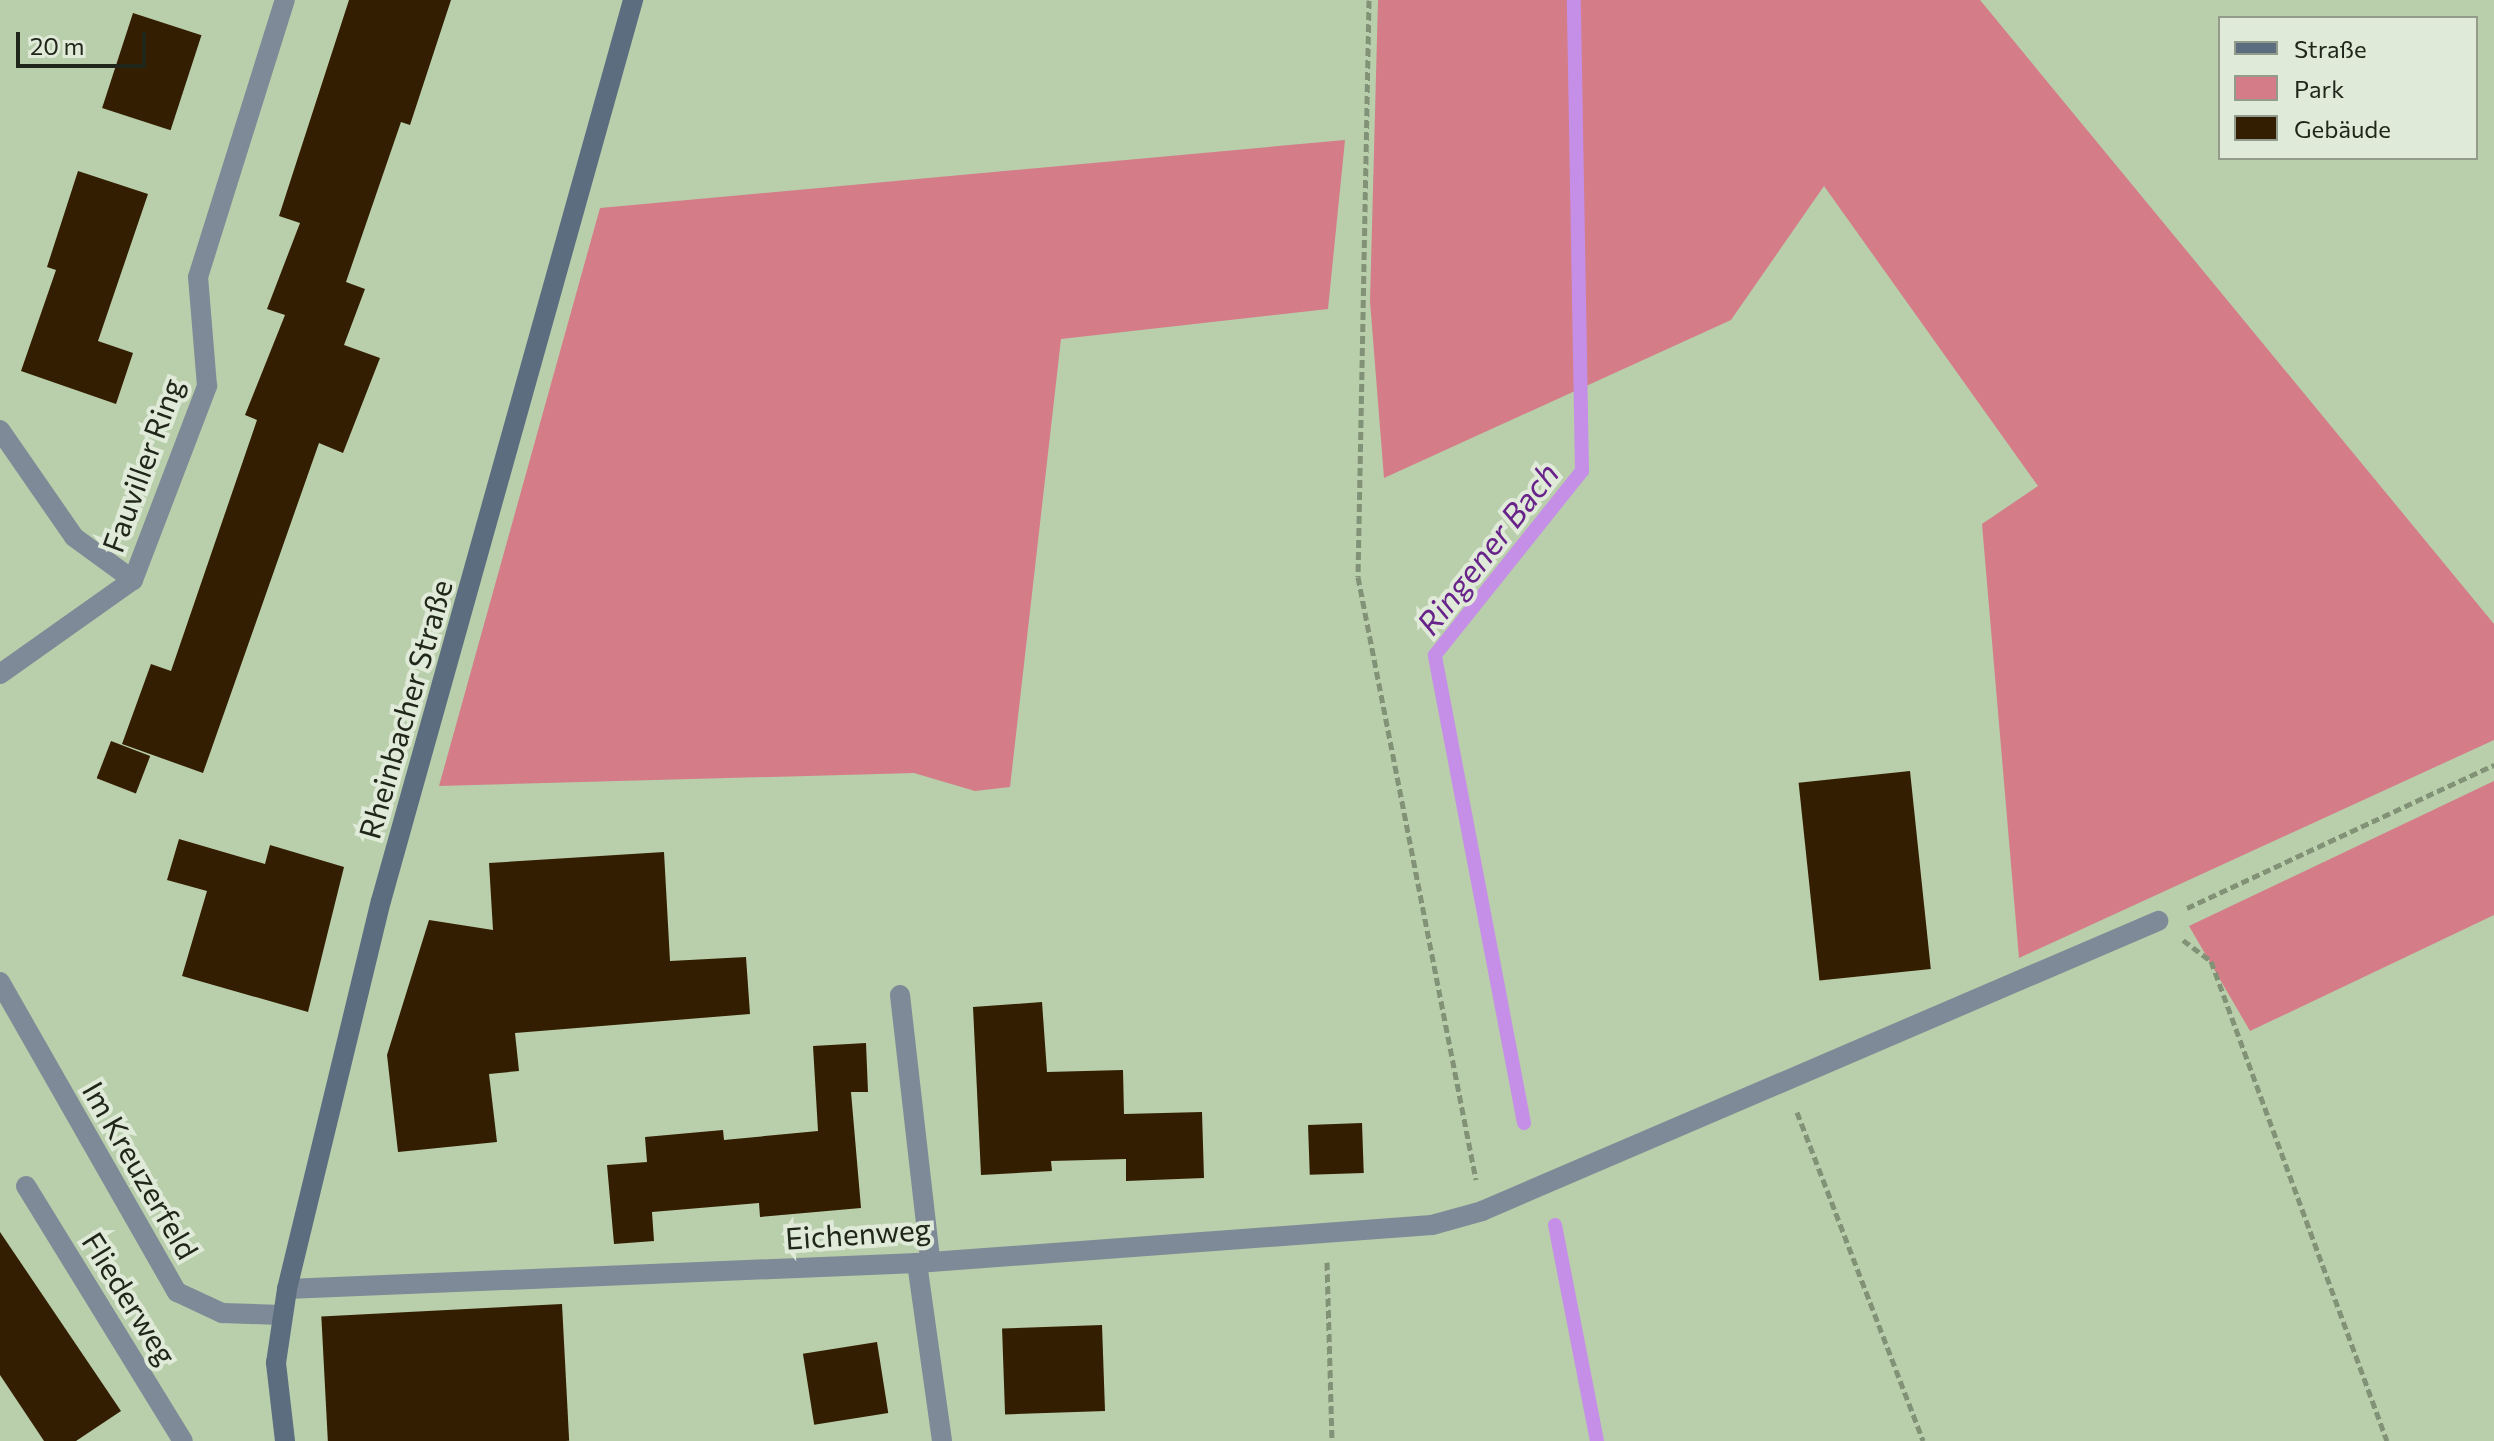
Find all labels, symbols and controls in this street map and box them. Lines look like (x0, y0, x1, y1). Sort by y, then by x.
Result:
scale bar (20, 16, 150, 66)
legend (2218, 16, 2478, 160)
text: 20 m (30, 31, 84, 60)
text: Straße (2294, 34, 2367, 63)
text: Park (2294, 74, 2344, 103)
text: Gebäude (2294, 114, 2391, 143)
street label: Fauviller Ring (94, 373, 190, 557)
water label: Ringener Bach (1408, 454, 1566, 642)
street label: Rheinbacher Straße (351, 575, 459, 843)
street label: Im Kreuzerfeld (76, 1075, 206, 1265)
street label: Eichenweg (784, 1210, 932, 1256)
street label: Fliederweg (75, 1225, 185, 1371)

